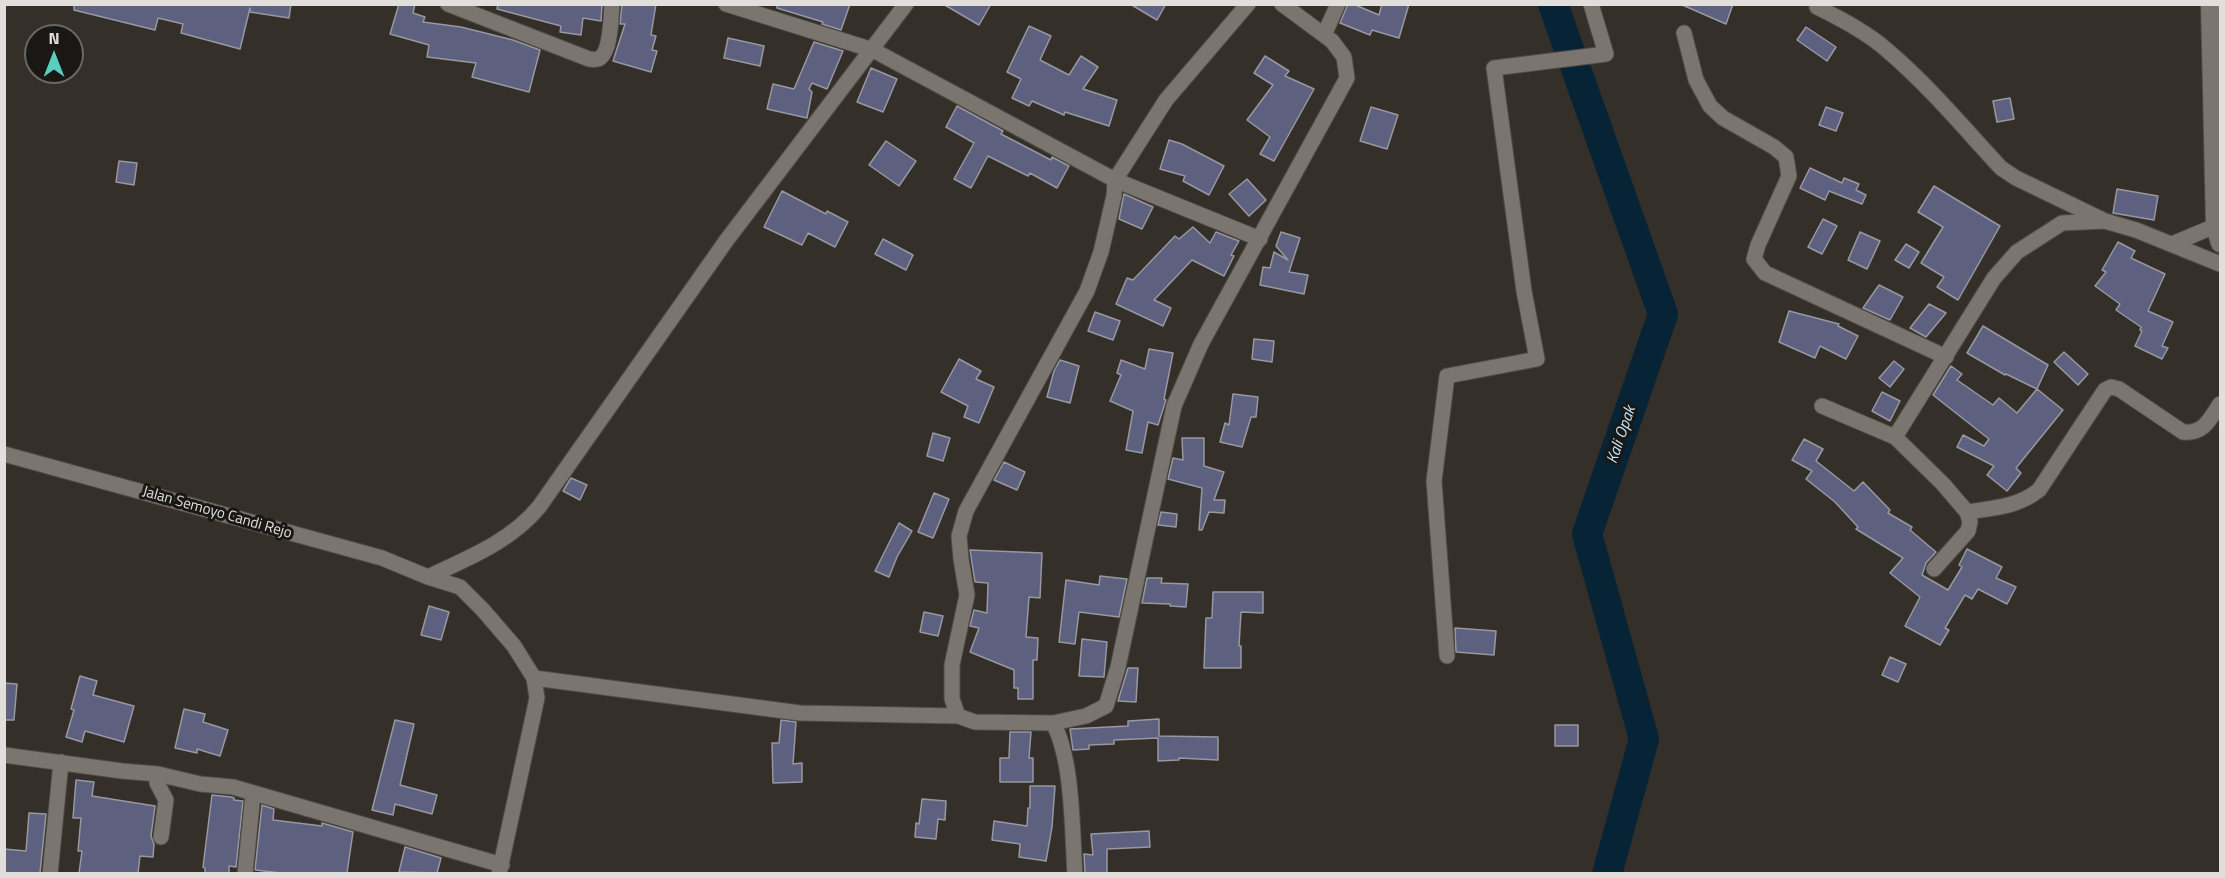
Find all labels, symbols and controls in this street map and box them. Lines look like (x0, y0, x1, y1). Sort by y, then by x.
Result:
north arrow (24, 24, 84, 84)
text: N (48, 26, 60, 50)
water label: Kali Opak (1603, 404, 1641, 466)
street label: Jalan Semoyo Candi Rejo (140, 483, 294, 543)

